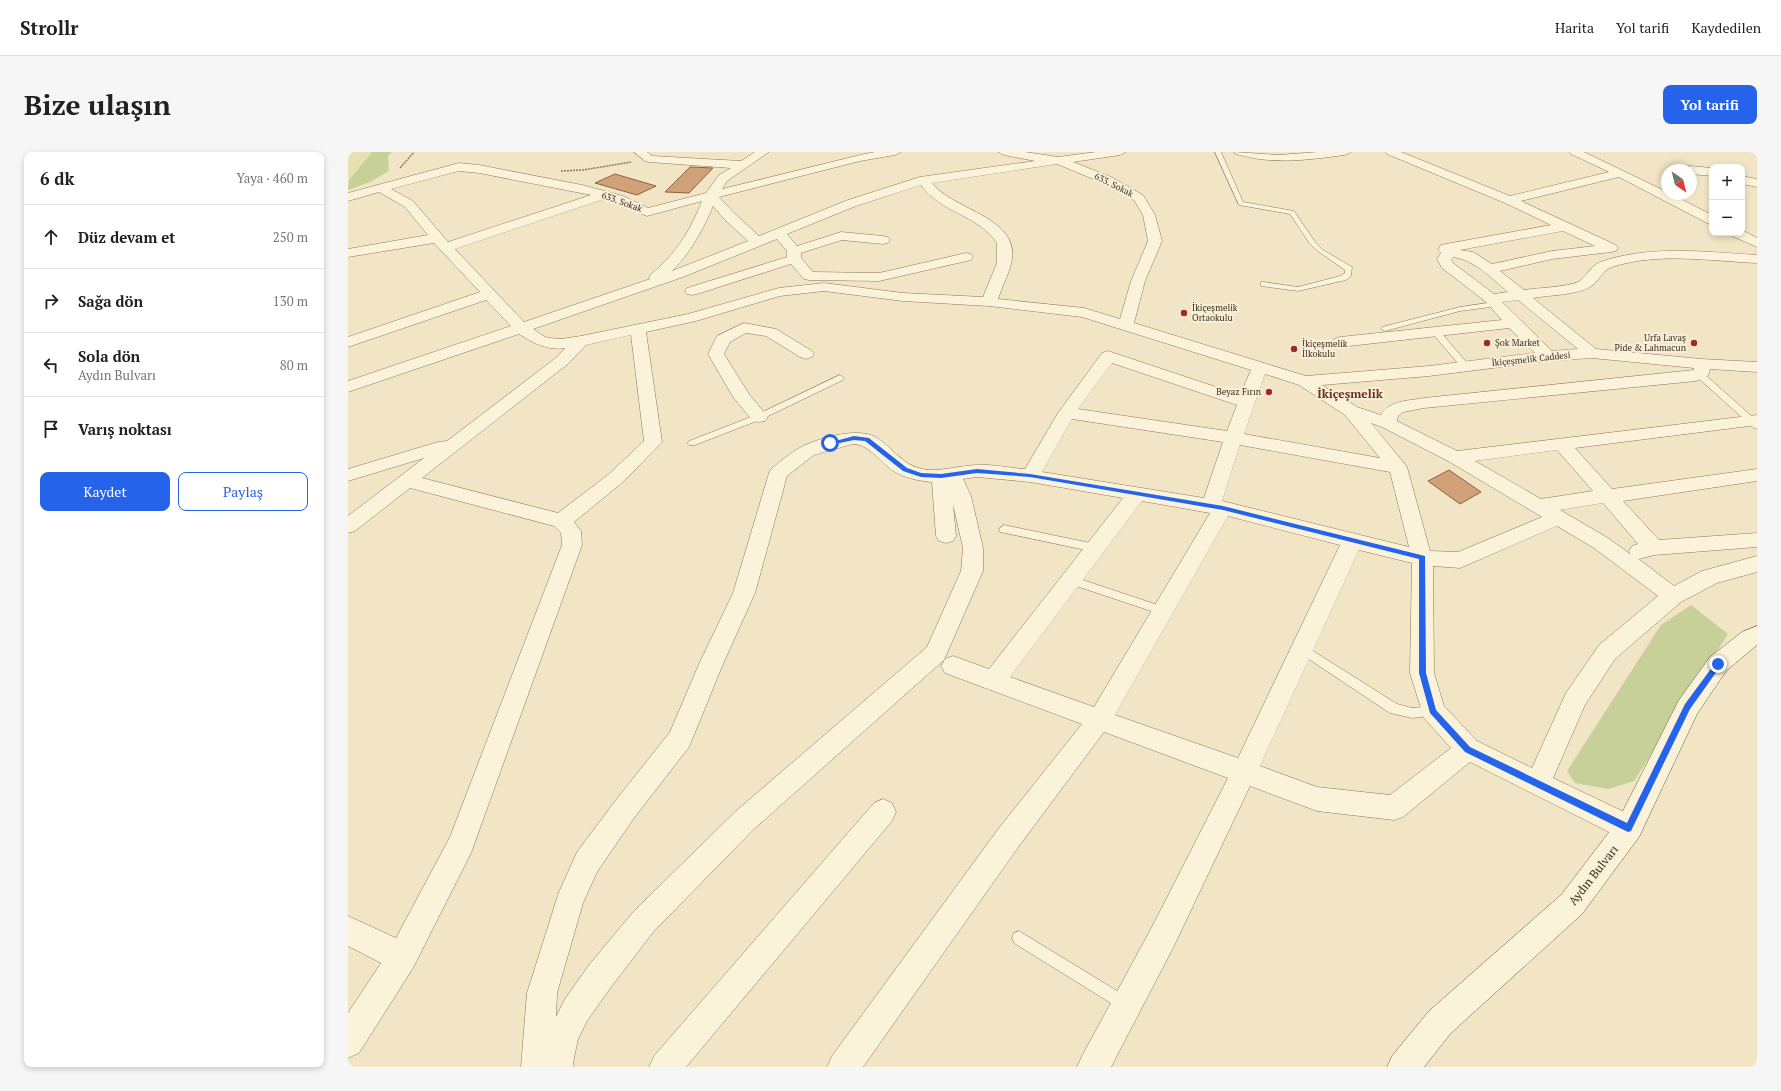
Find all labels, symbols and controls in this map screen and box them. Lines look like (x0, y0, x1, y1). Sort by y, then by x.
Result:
text: Strollr (20, 15, 78, 40)
text: Harita (1555, 18, 1594, 37)
text: Yol tarifi (1616, 18, 1669, 37)
text: Kaydedilen (1691, 18, 1761, 37)
button: Yol tarifi (1663, 85, 1757, 124)
text: Bize ulaşın (24, 86, 171, 123)
north arrow (1661, 164, 1697, 200)
map controls (1709, 164, 1745, 236)
button: + (1709, 164, 1745, 200)
text: 6 dk (40, 167, 74, 190)
text: Yaya · 460 m (236, 169, 308, 187)
street label: 633. Sokak (1092, 170, 1136, 200)
street label: 633. Sokak (600, 189, 644, 215)
button: − (1709, 200, 1745, 236)
icon: ahead (40, 226, 62, 248)
text: Düz devam et (78, 227, 175, 247)
text: 250 m (273, 228, 308, 246)
icon: right (40, 290, 62, 312)
text: Sağa dön (78, 291, 143, 311)
text: 130 m (273, 292, 308, 310)
place label: İkiçeşmelik Ortaokulu (1192, 302, 1238, 324)
marker: İkiçeşmelik Ortaokulu (1179, 308, 1189, 318)
place label: Urfa Lavaş Pide & Lahmacun (1614, 332, 1687, 354)
place label: Şok Market (1495, 337, 1540, 349)
place label: İkiçeşmelik İlkokulu (1302, 338, 1348, 360)
marker: Şok Market (1482, 338, 1492, 348)
marker: Urfa Lavaş Pide & Lahmacun (1689, 338, 1699, 348)
marker: İkiçeşmelik İlkokulu (1289, 344, 1299, 354)
text: Sola dön (78, 346, 140, 366)
street label: İkiçeşmelik Caddesi (1491, 349, 1571, 369)
icon: left (40, 354, 62, 376)
text: 80 m (280, 356, 308, 374)
text: Aydın Bulvarı (78, 366, 156, 384)
place label: Beyaz Fırın (1216, 386, 1262, 398)
district label: İkiçeşmelik (1317, 386, 1383, 401)
marker: Beyaz Fırın (1264, 387, 1274, 397)
icon: arrive (40, 418, 62, 440)
text: Varış noktası (78, 419, 172, 439)
route start (821, 434, 839, 452)
button: Kaydet (40, 472, 170, 511)
button: Paylaş (178, 472, 308, 511)
route end (1709, 655, 1727, 673)
street label: Aydın Bulvarı (1565, 842, 1621, 908)

